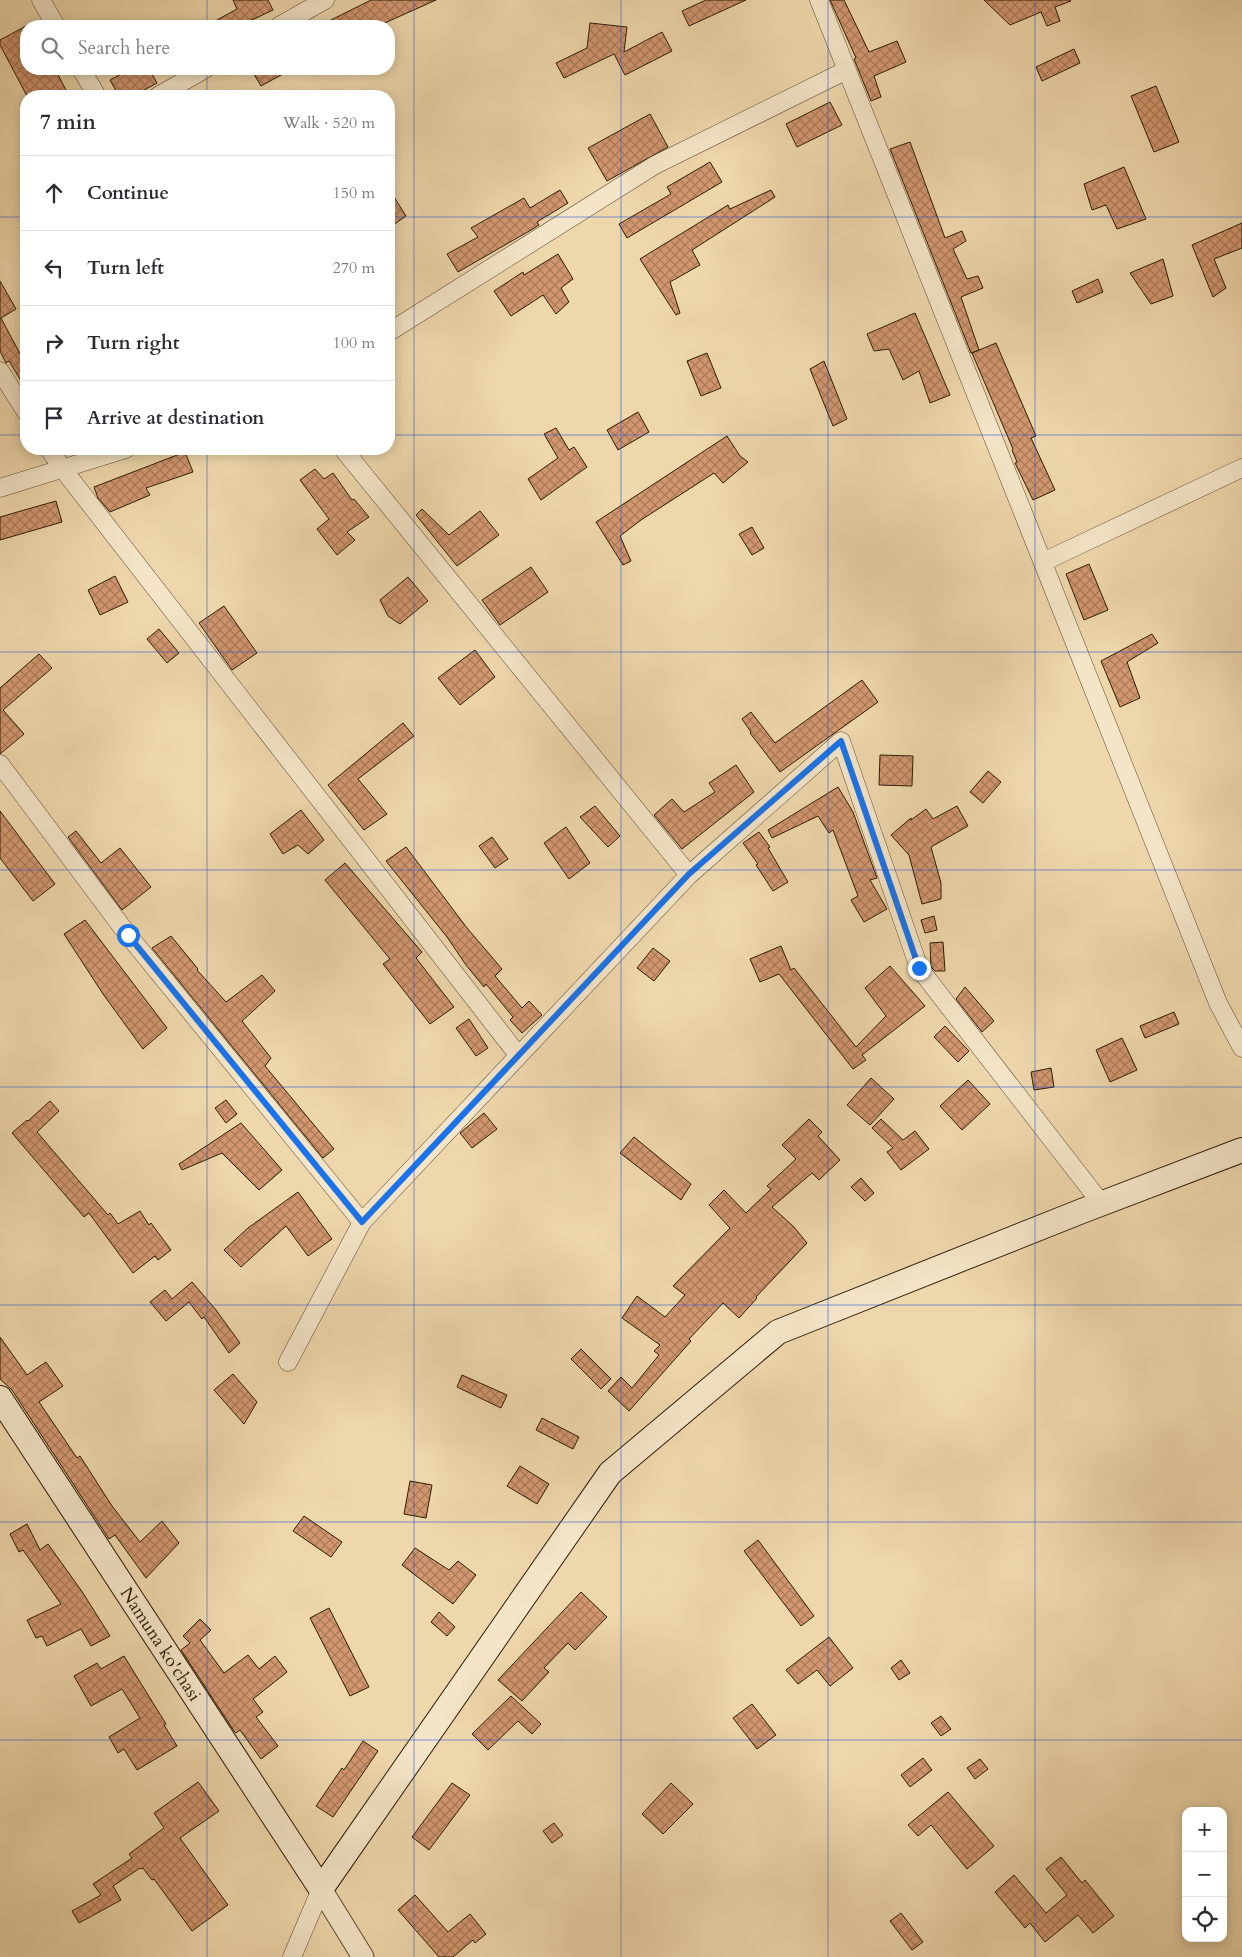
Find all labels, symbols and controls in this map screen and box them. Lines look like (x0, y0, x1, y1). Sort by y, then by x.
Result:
search box (20, 20, 395, 75)
icon: search (38, 34, 66, 62)
text: Search here (78, 35, 170, 61)
text: 7 min (40, 108, 96, 137)
text: Walk · 520 m (283, 112, 375, 134)
icon: ahead (40, 179, 68, 207)
text: Continue (87, 180, 169, 206)
text: 150 m (333, 182, 375, 204)
icon: left (40, 254, 68, 282)
text: Turn left (87, 255, 164, 281)
text: 270 m (333, 257, 375, 279)
icon: right (40, 329, 68, 357)
text: Turn right (87, 330, 179, 356)
text: 100 m (333, 332, 375, 354)
icon: arrive (40, 404, 68, 432)
text: Arrive at destination (87, 405, 264, 431)
route start (117, 924, 140, 947)
route end (908, 957, 931, 980)
street label: Namuna ko'chasi (114, 1582, 207, 1706)
map controls (1182, 1807, 1227, 1942)
button: + (1182, 1807, 1227, 1852)
button: − (1182, 1852, 1227, 1897)
button: locate (1182, 1897, 1227, 1942)

